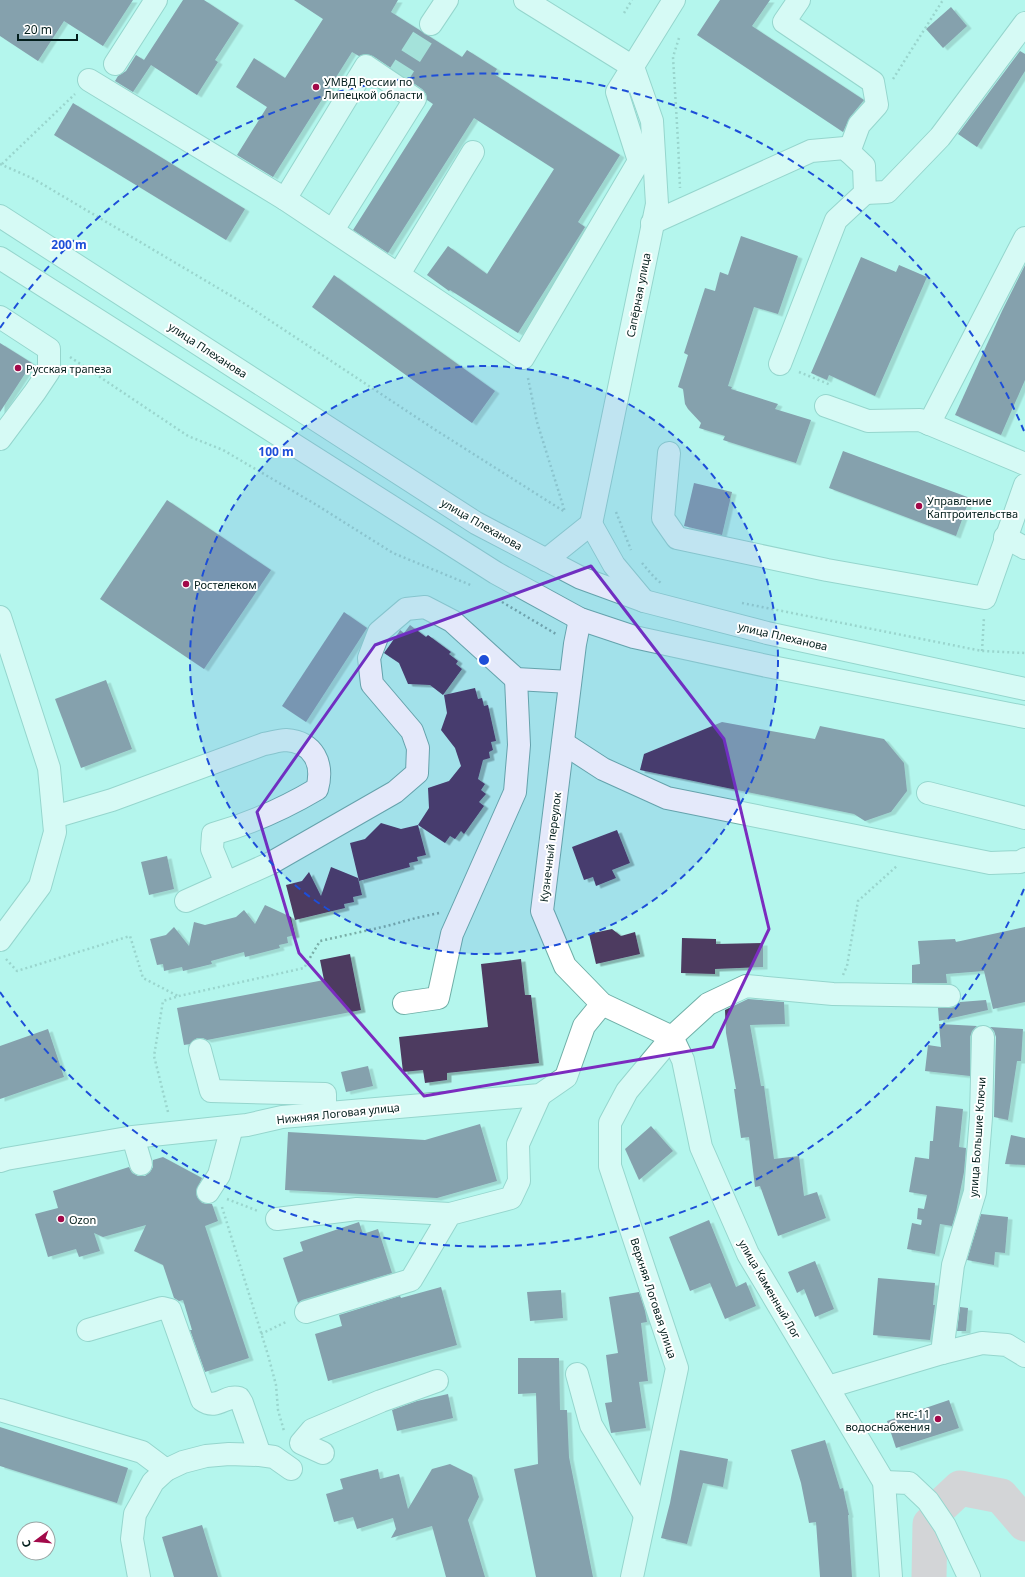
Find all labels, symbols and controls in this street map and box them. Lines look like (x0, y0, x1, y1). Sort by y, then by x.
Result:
scale bar (18, 16, 77, 42)
text: 20 m (24, 21, 52, 38)
place label: УМВД России по Липецкой области (324, 74, 423, 102)
marker: УМВД России по Липецкой области (311, 82, 321, 92)
text: 200 m (51, 236, 87, 253)
street label: Сапёрная улица (622, 251, 654, 339)
street label: улица Плеханова (166, 319, 250, 381)
place label: Русская трапеза (26, 361, 112, 376)
marker: Русская трапеза (13, 363, 23, 373)
text: 100 m (258, 443, 294, 460)
place label: Управление Каптроительства (927, 493, 1018, 521)
street label: улица Плеханова (439, 495, 525, 553)
marker: Управление Каптроительства (914, 501, 924, 511)
place label: Ростелеком (194, 577, 257, 592)
marker: Ростелеком (181, 579, 191, 589)
street label: улица Плеханова (737, 618, 829, 654)
centre of rings (477, 653, 491, 667)
street label: Кузнечный переулок (536, 791, 564, 903)
street label: улица Большие Ключи (965, 1076, 989, 1198)
street label: Нижняя Логовая улица (276, 1099, 400, 1127)
place label: Ozon (69, 1212, 96, 1227)
marker: Ozon (56, 1214, 66, 1224)
street label: Верхняя Логовая улица (627, 1236, 681, 1360)
street label: улица Каменный Лог (736, 1237, 805, 1341)
place label: кнс-11 водоснабжения (845, 1406, 930, 1434)
marker: кнс-11 водоснабжения (933, 1414, 943, 1424)
north arrow (16, 1521, 56, 1561)
text: С (18, 1538, 34, 1549)

